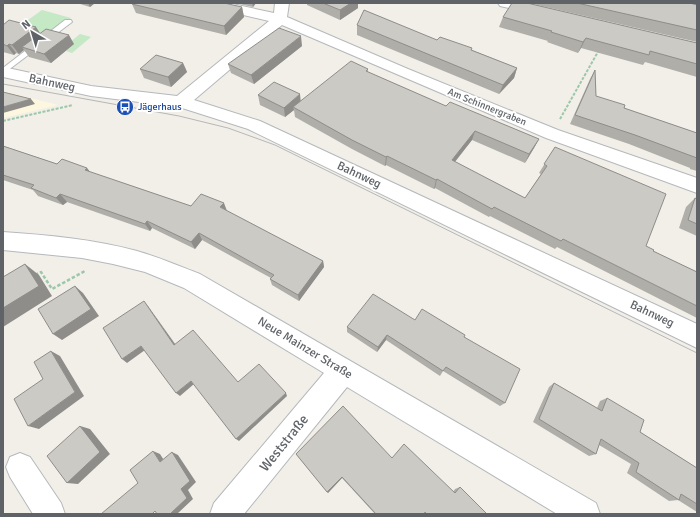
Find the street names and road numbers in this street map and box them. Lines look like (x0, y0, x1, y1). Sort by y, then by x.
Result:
street label: Bahnweg (27, 71, 77, 95)
street label: Am Schinnergraben (446, 86, 528, 128)
street label: Bahnweg (334, 158, 384, 192)
street label: Bahnweg (627, 297, 677, 331)
street label: Neue Mainzer Straße (255, 314, 355, 382)
street label: Weststraße (256, 411, 312, 475)

